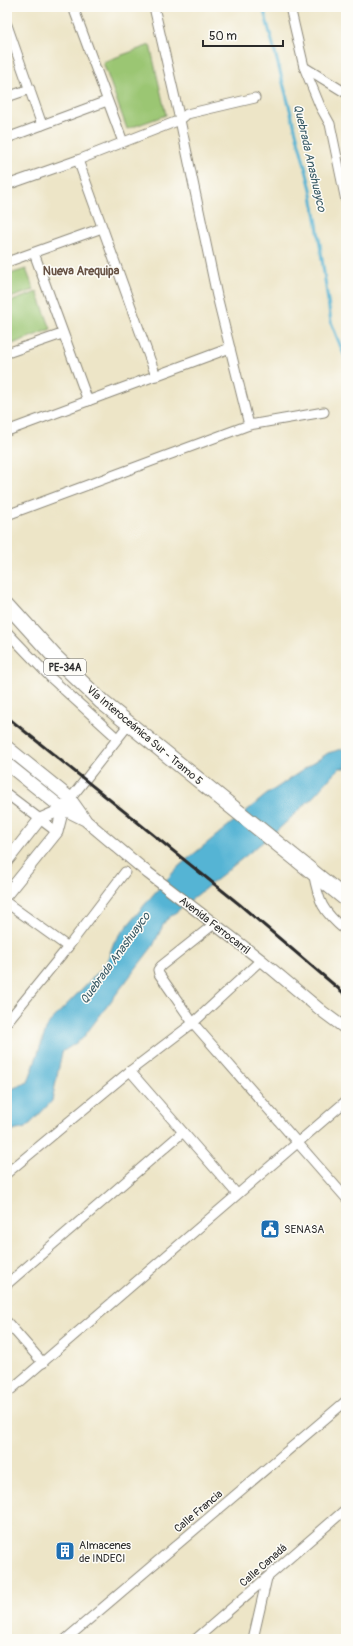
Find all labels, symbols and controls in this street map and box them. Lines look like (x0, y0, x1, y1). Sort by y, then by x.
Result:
scale bar (203, 22, 283, 48)
text: 50 m (209, 29, 237, 44)
water label: Quebrada Anashuayco (290, 103, 329, 215)
district label: Nueva Arequipa (43, 264, 120, 279)
road number: PE-34A (44, 659, 86, 675)
street label: Vía Interoceánica Sur - Tramo 5 (84, 683, 205, 788)
street label: Avenida Ferrocarril (177, 894, 253, 957)
water label: Quebrada Anashuayco (77, 908, 155, 1007)
public building icon: SENASA (259, 1218, 281, 1240)
place label: SENASA (284, 1223, 324, 1236)
street label: Calle Francia (171, 1487, 225, 1535)
place label: Almacenes de INDECI (79, 1539, 131, 1565)
building icon: Almacenes de INDECI (54, 1540, 76, 1562)
street label: Calle Canadá (237, 1541, 290, 1589)

